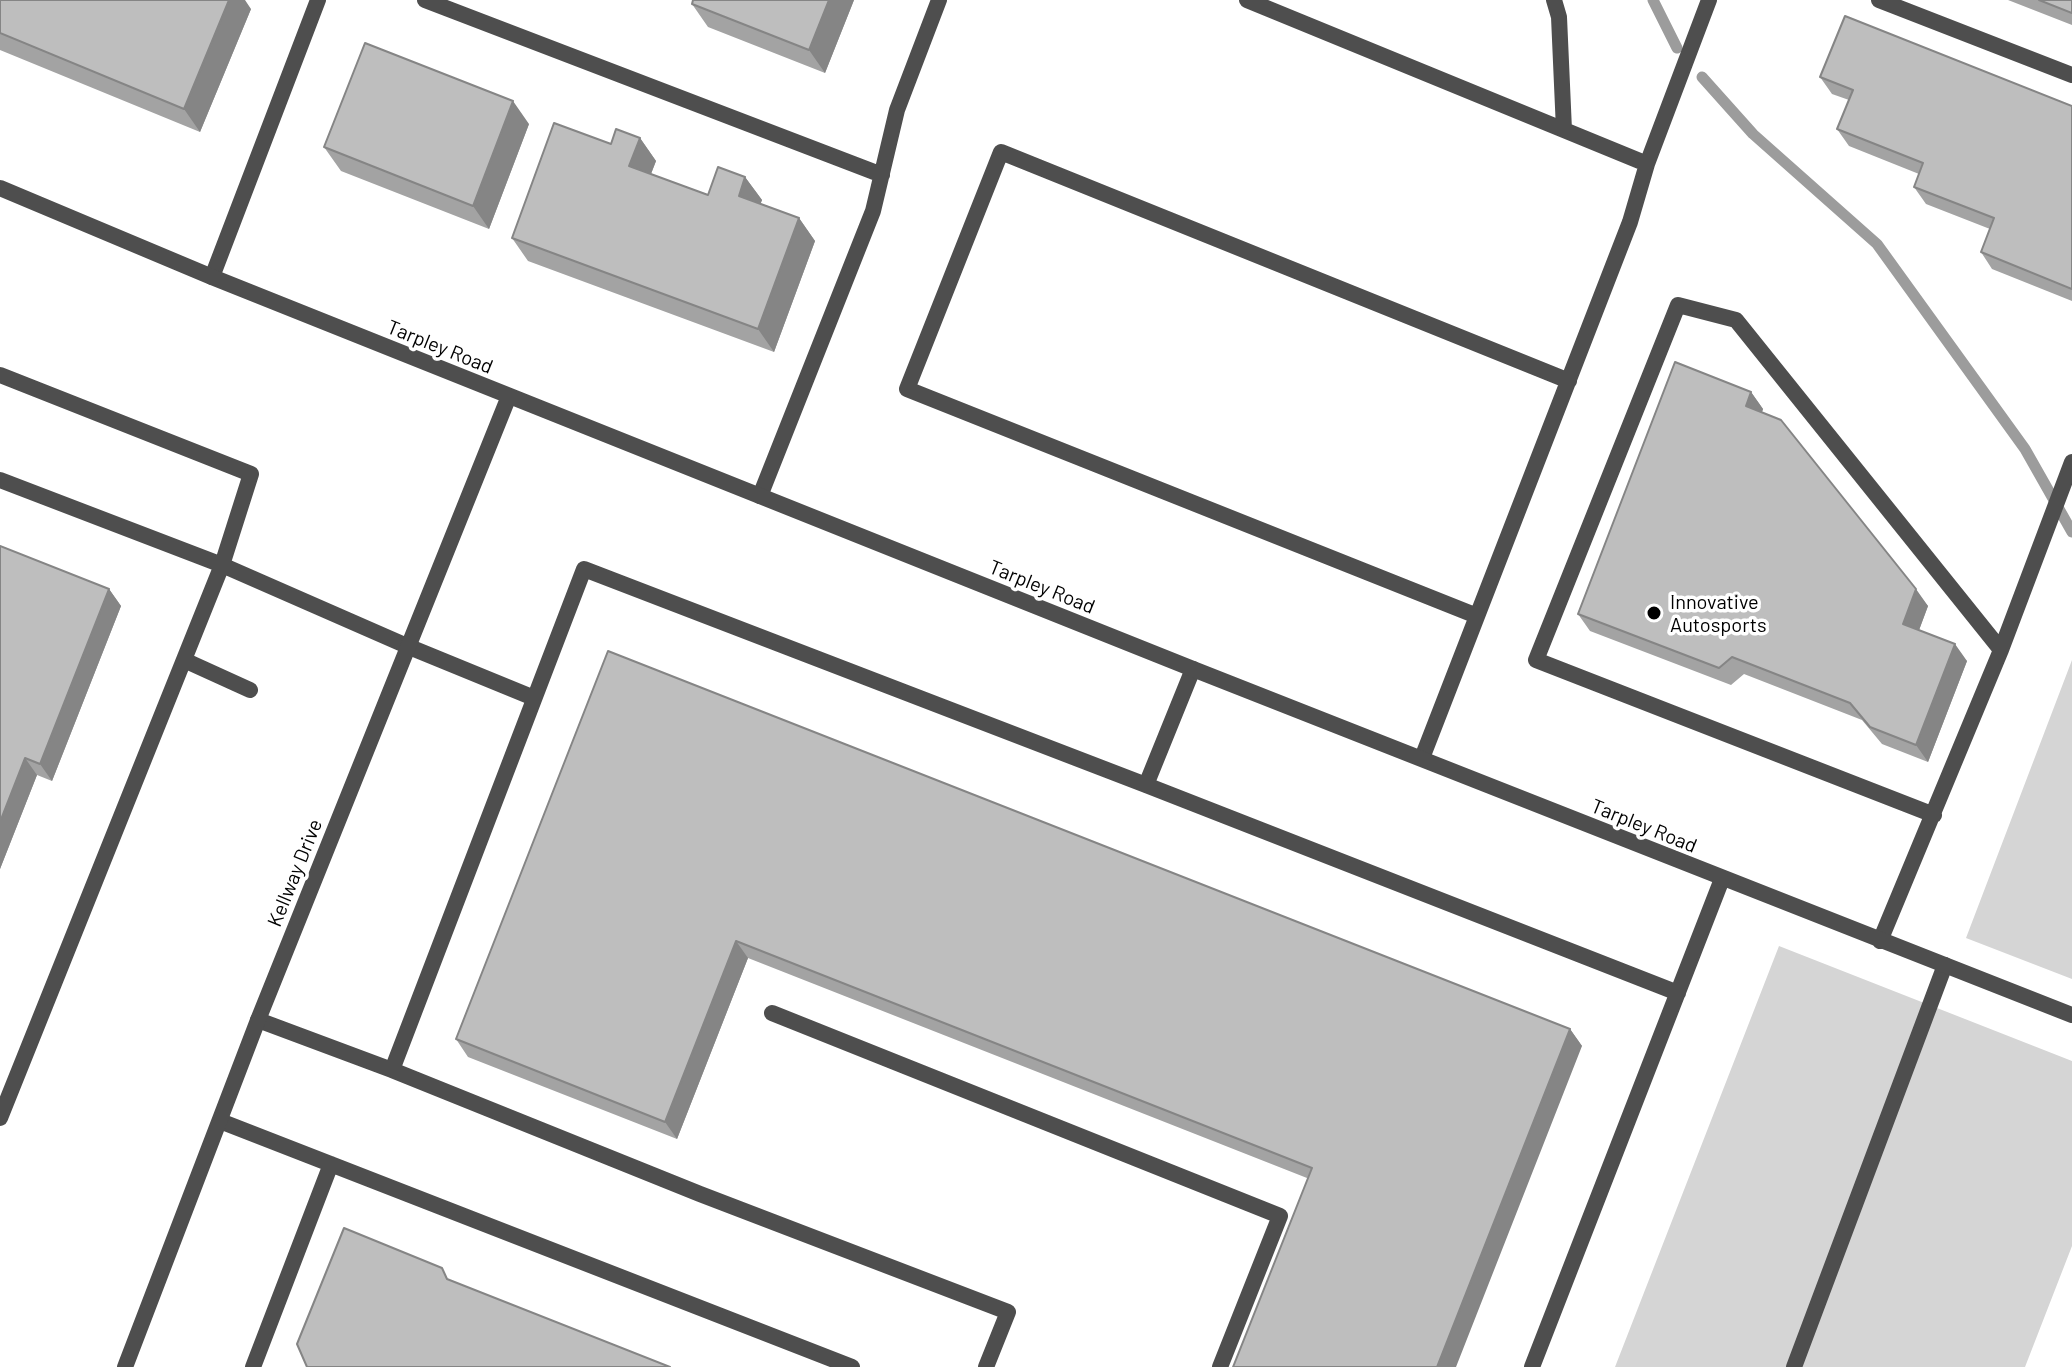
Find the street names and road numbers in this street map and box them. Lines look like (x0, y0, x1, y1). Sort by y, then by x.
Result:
street label: Tarpley Road (384, 315, 496, 379)
street label: Tarpley Road (986, 555, 1098, 619)
street label: Tarpley Road (1588, 794, 1700, 858)
street label: Kellway Drive (263, 816, 327, 930)

